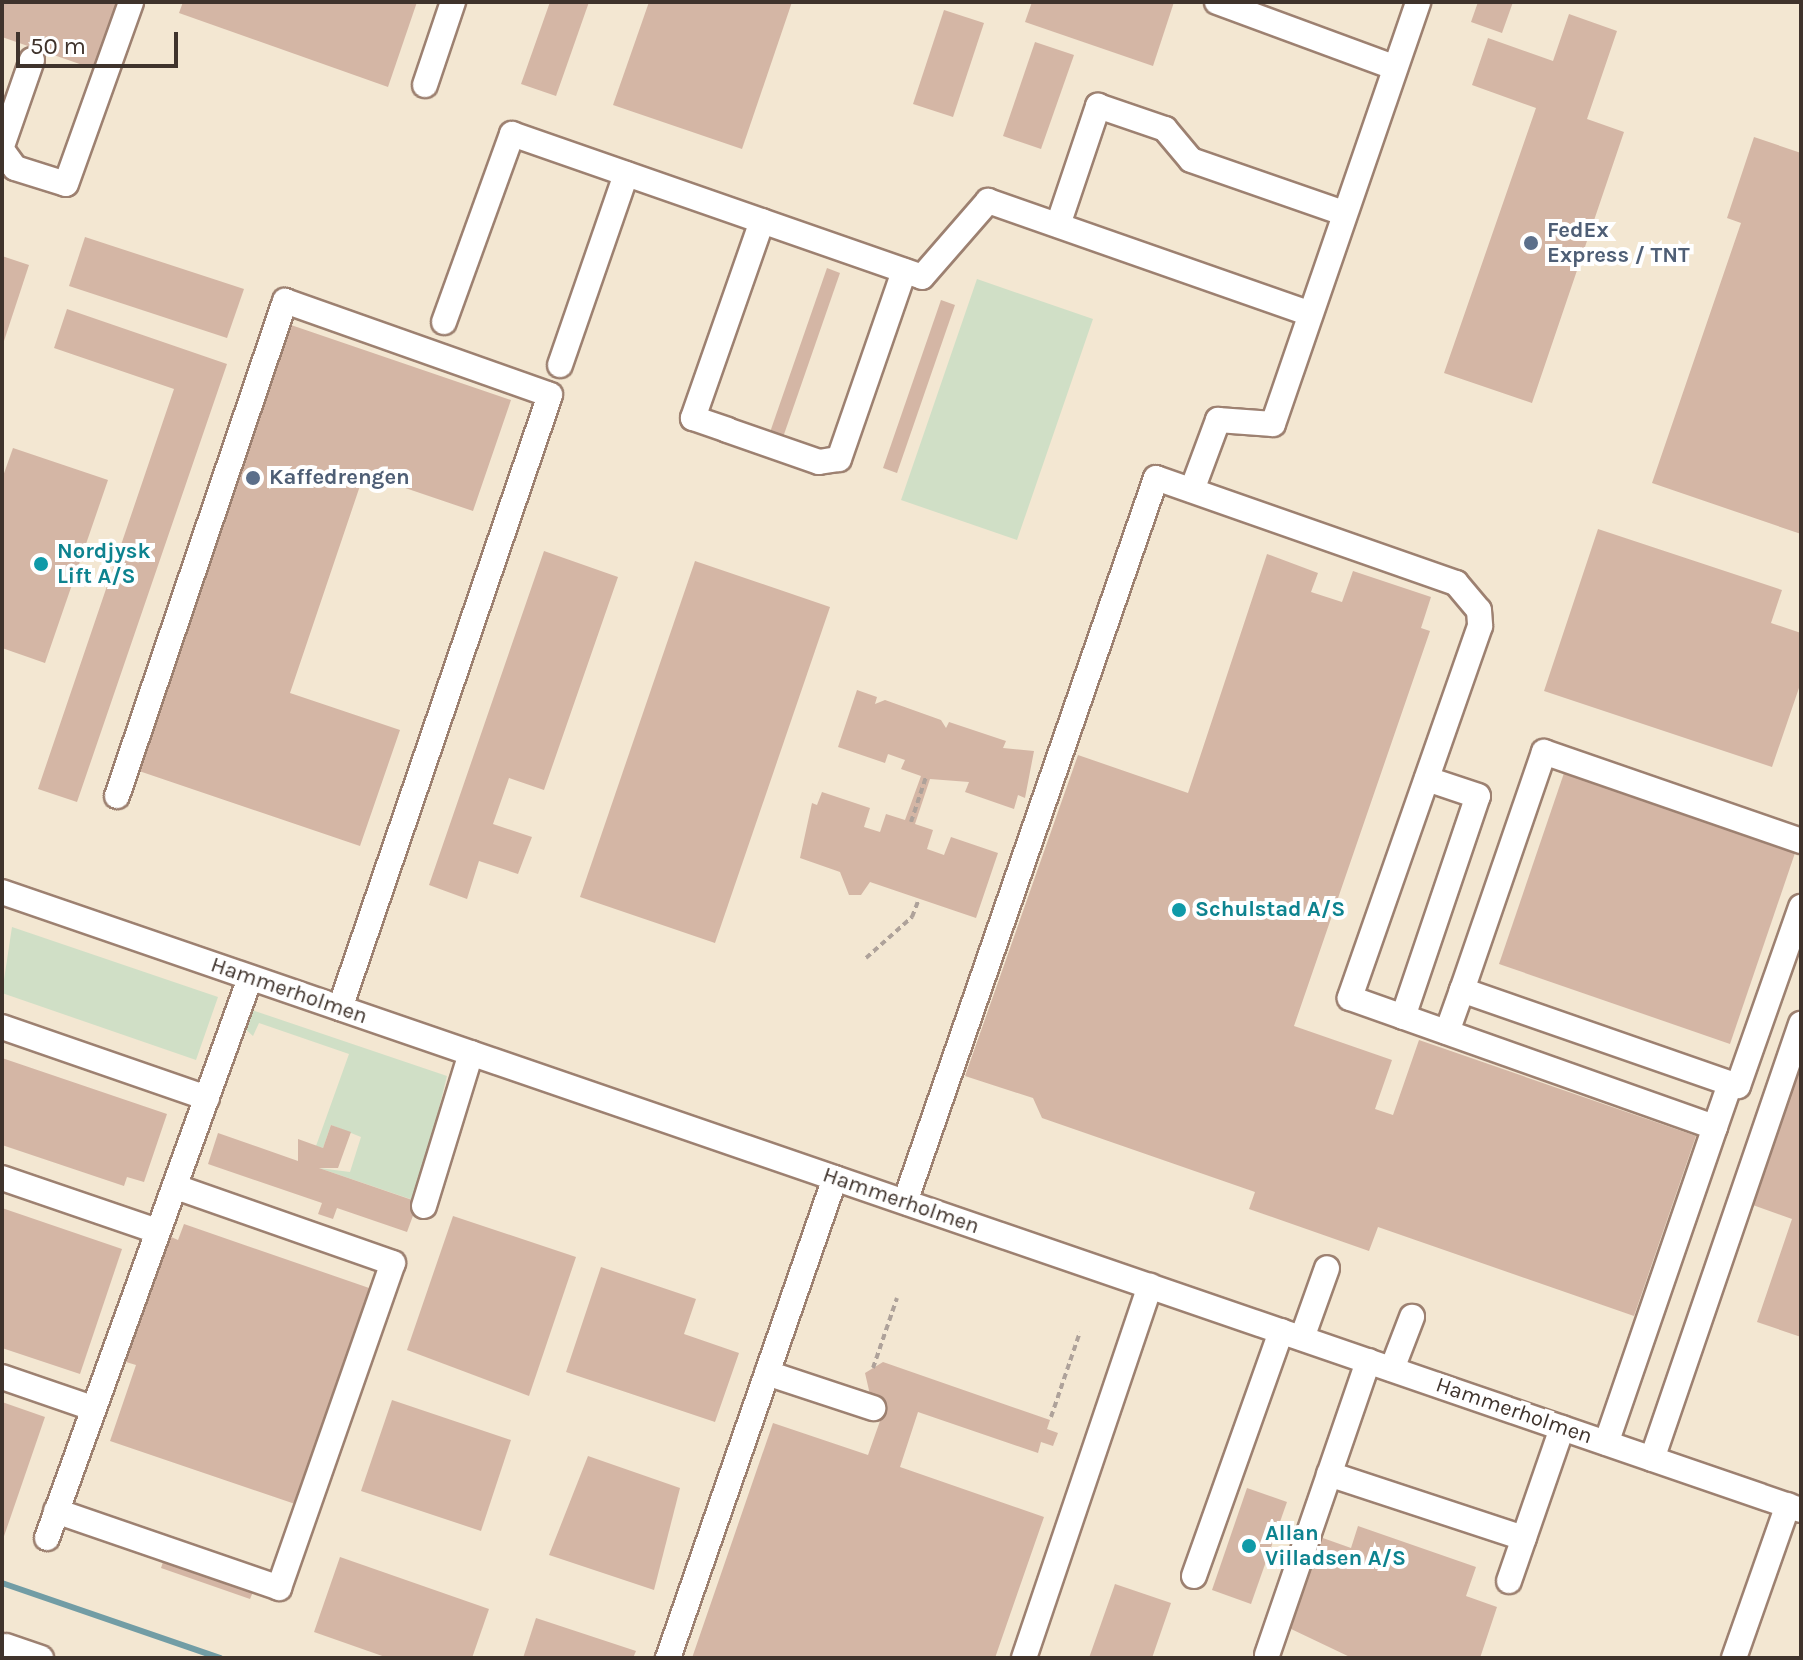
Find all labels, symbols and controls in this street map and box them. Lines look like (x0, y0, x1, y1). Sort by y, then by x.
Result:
scale bar (20, 16, 182, 66)
text: 50 m (30, 32, 86, 60)
place label: FedEx Express / TNT (1547, 217, 1690, 268)
marker: FedEx Express / TNT (1522, 234, 1540, 252)
place label: Kaffedrengen (269, 465, 410, 491)
marker: Kaffedrengen (244, 469, 262, 487)
place label: Nordjysk Lift A/S (57, 538, 150, 590)
marker: Nordjysk Lift A/S (32, 555, 50, 573)
place label: Schulstad A/S (1195, 897, 1345, 923)
marker: Schulstad A/S (1170, 901, 1188, 919)
street label: Hammerholmen (207, 952, 371, 1030)
street label: Hammerholmen (819, 1162, 983, 1240)
street label: Hammerholmen (1432, 1372, 1596, 1450)
place label: Allan Villadsen A/S (1265, 1520, 1406, 1572)
marker: Allan Villadsen A/S (1240, 1537, 1258, 1555)

